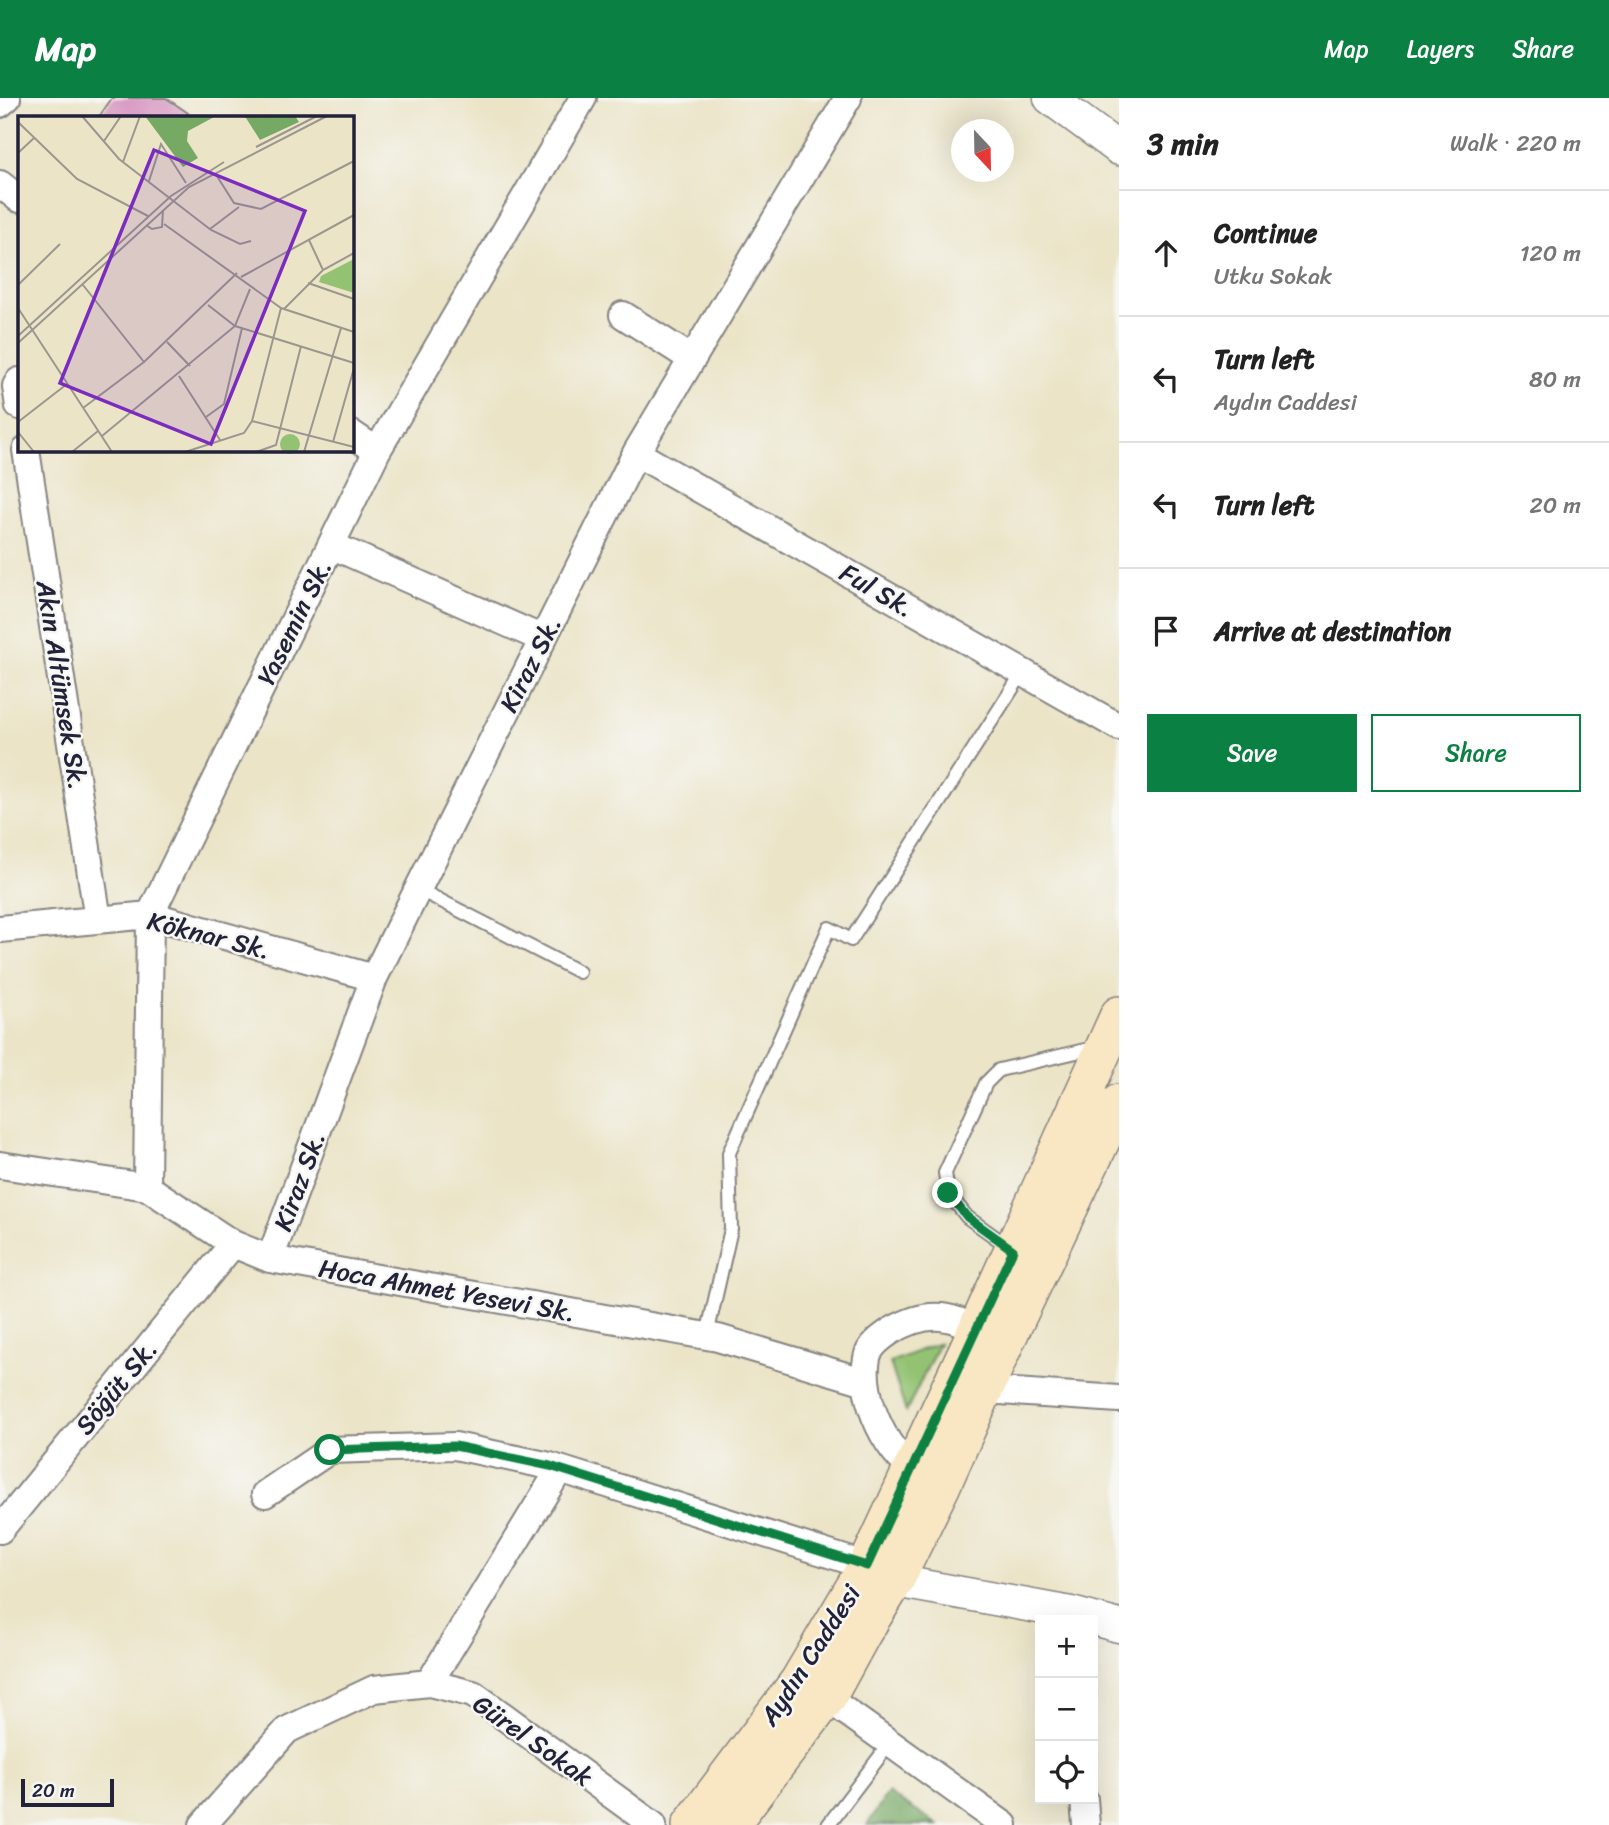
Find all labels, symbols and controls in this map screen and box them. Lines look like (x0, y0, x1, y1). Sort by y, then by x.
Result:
text: Map (35, 20, 96, 78)
text: Map (1324, 28, 1369, 70)
text: Layers (1407, 28, 1474, 70)
text: Share (1512, 28, 1574, 70)
inset map (18, 116, 354, 452)
text: 3 min (1147, 117, 1219, 171)
north arrow (951, 119, 1014, 182)
text: Walk · 220 m (1450, 123, 1581, 164)
text: Continue (1214, 210, 1317, 256)
text: 120 m (1520, 233, 1581, 274)
icon: ahead (1147, 234, 1185, 272)
text: Utku Sokak (1214, 256, 1332, 297)
text: Turn left (1214, 336, 1314, 382)
text: 80 m (1529, 359, 1581, 400)
icon: left (1147, 360, 1185, 398)
text: Aydın Caddesi (1214, 382, 1357, 423)
text: Turn left (1214, 482, 1314, 528)
text: 20 m (1530, 485, 1581, 526)
icon: left (1147, 486, 1185, 524)
street label: Ful Sk. (831, 550, 923, 630)
street label: Yasemin Sk. (244, 551, 344, 693)
street label: Akın Altümsek Sk. (23, 576, 101, 793)
street label: Kiraz Sk. (486, 607, 574, 721)
text: Arrive at destination (1214, 608, 1451, 654)
icon: arrive (1147, 612, 1185, 650)
button: Save (1147, 714, 1357, 792)
button: Share (1371, 714, 1581, 792)
street label: Köknar Sk. (143, 898, 275, 972)
street label: Kiraz Sk. (260, 1124, 338, 1238)
route end (932, 1177, 963, 1208)
street label: Hoca Ahmet Yesevi Sk. (315, 1245, 579, 1335)
street label: Söğüt Sk. (63, 1329, 169, 1445)
route start (314, 1434, 345, 1465)
street label: Aydın Caddesi (746, 1574, 874, 1736)
map controls (1035, 1615, 1098, 1804)
button: + (1035, 1615, 1098, 1678)
button: − (1035, 1678, 1098, 1741)
street label: Gürel Sokak (463, 1681, 603, 1799)
button: locate (1035, 1741, 1098, 1804)
text: 20 m (32, 1774, 75, 1807)
scale bar (21, 1776, 114, 1808)

